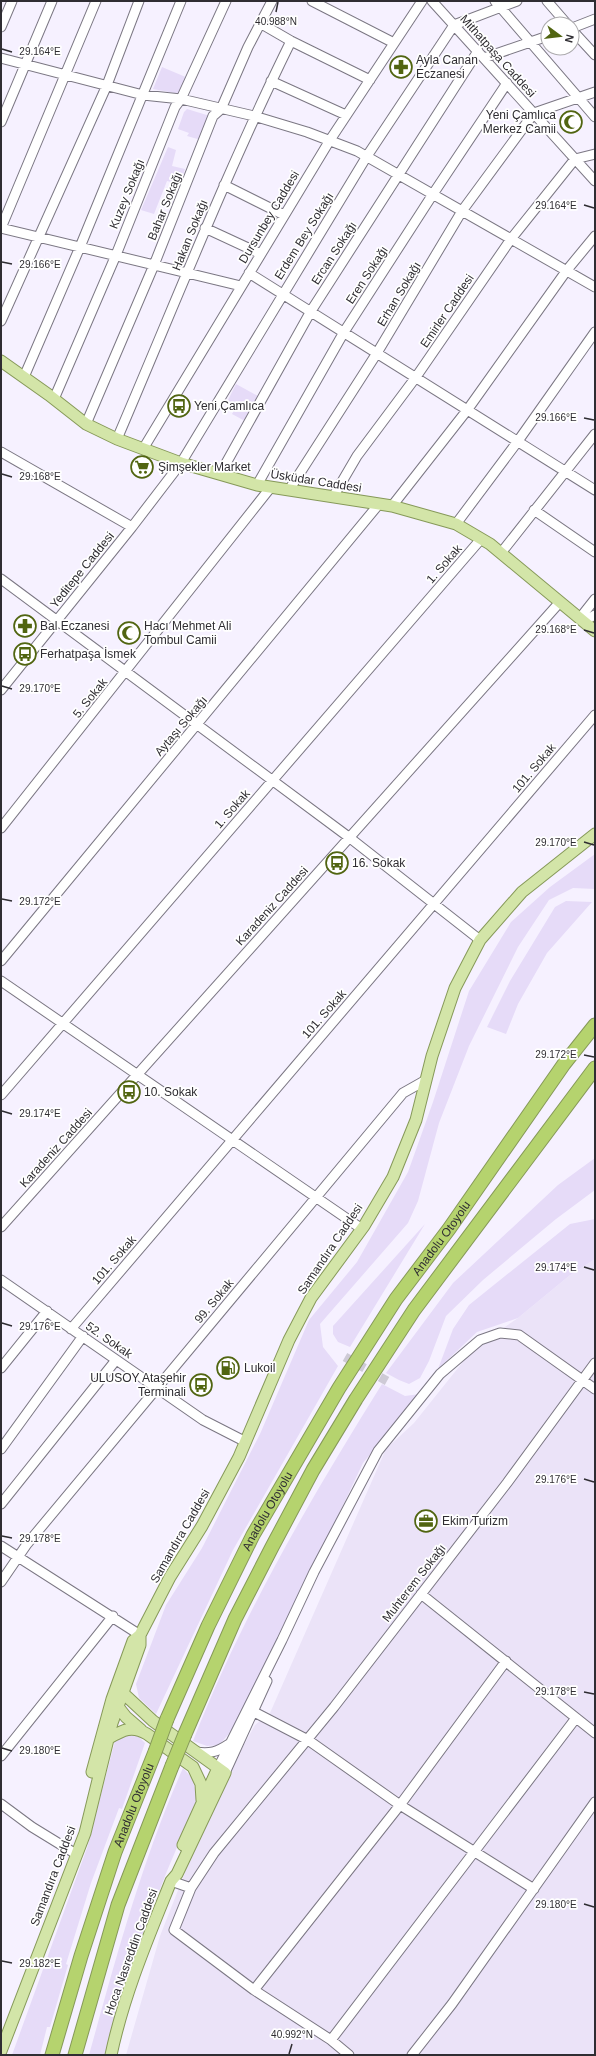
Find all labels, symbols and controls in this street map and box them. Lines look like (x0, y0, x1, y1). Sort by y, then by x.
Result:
street label: Mithatpaşa Caddesi (457, 12, 539, 100)
text: 40.988°N (255, 16, 297, 27)
north arrow (540, 16, 580, 56)
text: N (563, 33, 576, 44)
text: 29.164°E (19, 46, 61, 57)
place label: Ayla Canan Eczanesi (416, 53, 478, 81)
pharmacy icon: Ayla Canan Eczanesi (388, 54, 414, 80)
place label: Yeni Çamlıca Merkez Camii (483, 108, 556, 136)
mosque icon: Yeni Çamlıca Merkez Camii (558, 109, 584, 135)
street label: Kuzey Sokağı (107, 157, 147, 231)
street label: Dursunbey Caddesi (236, 168, 302, 266)
street label: Bahar Sokağı (145, 170, 185, 242)
street label: Erdem Bey Sokağı (272, 190, 336, 282)
street label: Hakan Sokağı (169, 197, 211, 273)
text: 29.164°E (535, 200, 577, 211)
street label: Ercan Sokağı (309, 219, 359, 287)
street label: Eren Sokağı (343, 243, 391, 307)
text: 29.166°E (19, 259, 61, 270)
street label: Erhan Sokağı (374, 259, 424, 329)
street label: Emirler Caddesi (417, 272, 477, 350)
bus stop icon: Yeni Çamlıca (166, 393, 192, 419)
place label: Yeni Çamlıca (194, 399, 265, 413)
text: 29.166°E (535, 412, 577, 423)
supermarket icon: Şimşekler Market (129, 454, 155, 480)
place label: Şimşekler Market (158, 460, 251, 474)
street label: Üsküdar Caddesi (269, 467, 363, 495)
text: 29.168°E (19, 471, 61, 482)
street label: Yeditepe Caddesi (47, 529, 117, 611)
street label: 1. Sokak (423, 541, 465, 586)
pharmacy icon: Bal Eczanesi (12, 613, 38, 639)
place label: Bal Eczanesi (40, 619, 109, 633)
place label: Hacı Mehmet Ali Tombul Camii (144, 619, 231, 647)
mosque icon: Hacı Mehmet Ali Tombul Camii (116, 620, 142, 646)
text: 29.168°E (535, 624, 577, 635)
bus stop icon: Ferhatpaşa İsmek (12, 641, 38, 667)
place label: Ferhatpaşa İsmek (40, 647, 137, 661)
street label: 5. Sokak (70, 675, 111, 721)
text: 29.170°E (19, 683, 61, 694)
street label: Aytaşı Sokağı (152, 693, 210, 759)
street label: 101. Sokak (509, 740, 559, 795)
street label: 1. Sokak (211, 786, 253, 831)
text: 29.170°E (535, 837, 577, 848)
bus stop icon: 16. Sokak (324, 850, 350, 876)
place label: 16. Sokak (352, 856, 406, 870)
street label: Karadeniz Caddesi (233, 864, 311, 948)
text: 29.172°E (19, 896, 61, 907)
street label: 101. Sokak (299, 986, 350, 1041)
text: 29.172°E (535, 1049, 577, 1060)
bus stop icon: 10. Sokak (116, 1079, 142, 1105)
place label: 10. Sokak (144, 1085, 198, 1099)
street label: Karadeniz Caddesi (17, 1106, 95, 1190)
text: 29.174°E (19, 1108, 61, 1119)
street label: Anadolu Otoyolu (409, 1198, 473, 1278)
street label: Samandıra Caddesi (295, 1201, 365, 1297)
street label: 101. Sokak (89, 1232, 140, 1287)
text: 29.174°E (535, 1262, 577, 1273)
street label: 99. Sokak (191, 1275, 237, 1326)
street label: 52. Sokak (83, 1319, 136, 1362)
text: 29.176°E (19, 1321, 61, 1332)
fuel station icon: Lukoil (215, 1355, 241, 1381)
place label: Lukoil (244, 1361, 275, 1375)
place label: ULUSOY Ataşehir Terminali (90, 1371, 186, 1399)
bus stop icon: ULUSOY Ataşehir Terminali (188, 1372, 214, 1398)
street label: Anadolu Otoyolu (239, 1469, 296, 1553)
text: 29.176°E (535, 1474, 577, 1485)
street label: Samandıra Caddesi (147, 1487, 213, 1585)
office icon: Ekim Turizm (413, 1508, 439, 1534)
place label: Ekim Turizm (442, 1514, 508, 1528)
text: 29.178°E (19, 1533, 61, 1544)
street label: Muhterem Sokağı (379, 1541, 449, 1625)
text: 29.178°E (535, 1686, 577, 1697)
text: 29.180°E (19, 1745, 61, 1756)
street label: Anadolu Otoyolu (111, 1761, 157, 1849)
street label: Samandıra Caddesi (27, 1824, 79, 1928)
street label: Hoca Nasreddin Caddesi (102, 1887, 160, 2017)
text: 29.180°E (535, 1899, 577, 1910)
text: 29.182°E (19, 1958, 61, 1969)
text: 40.992°N (271, 2029, 313, 2040)

